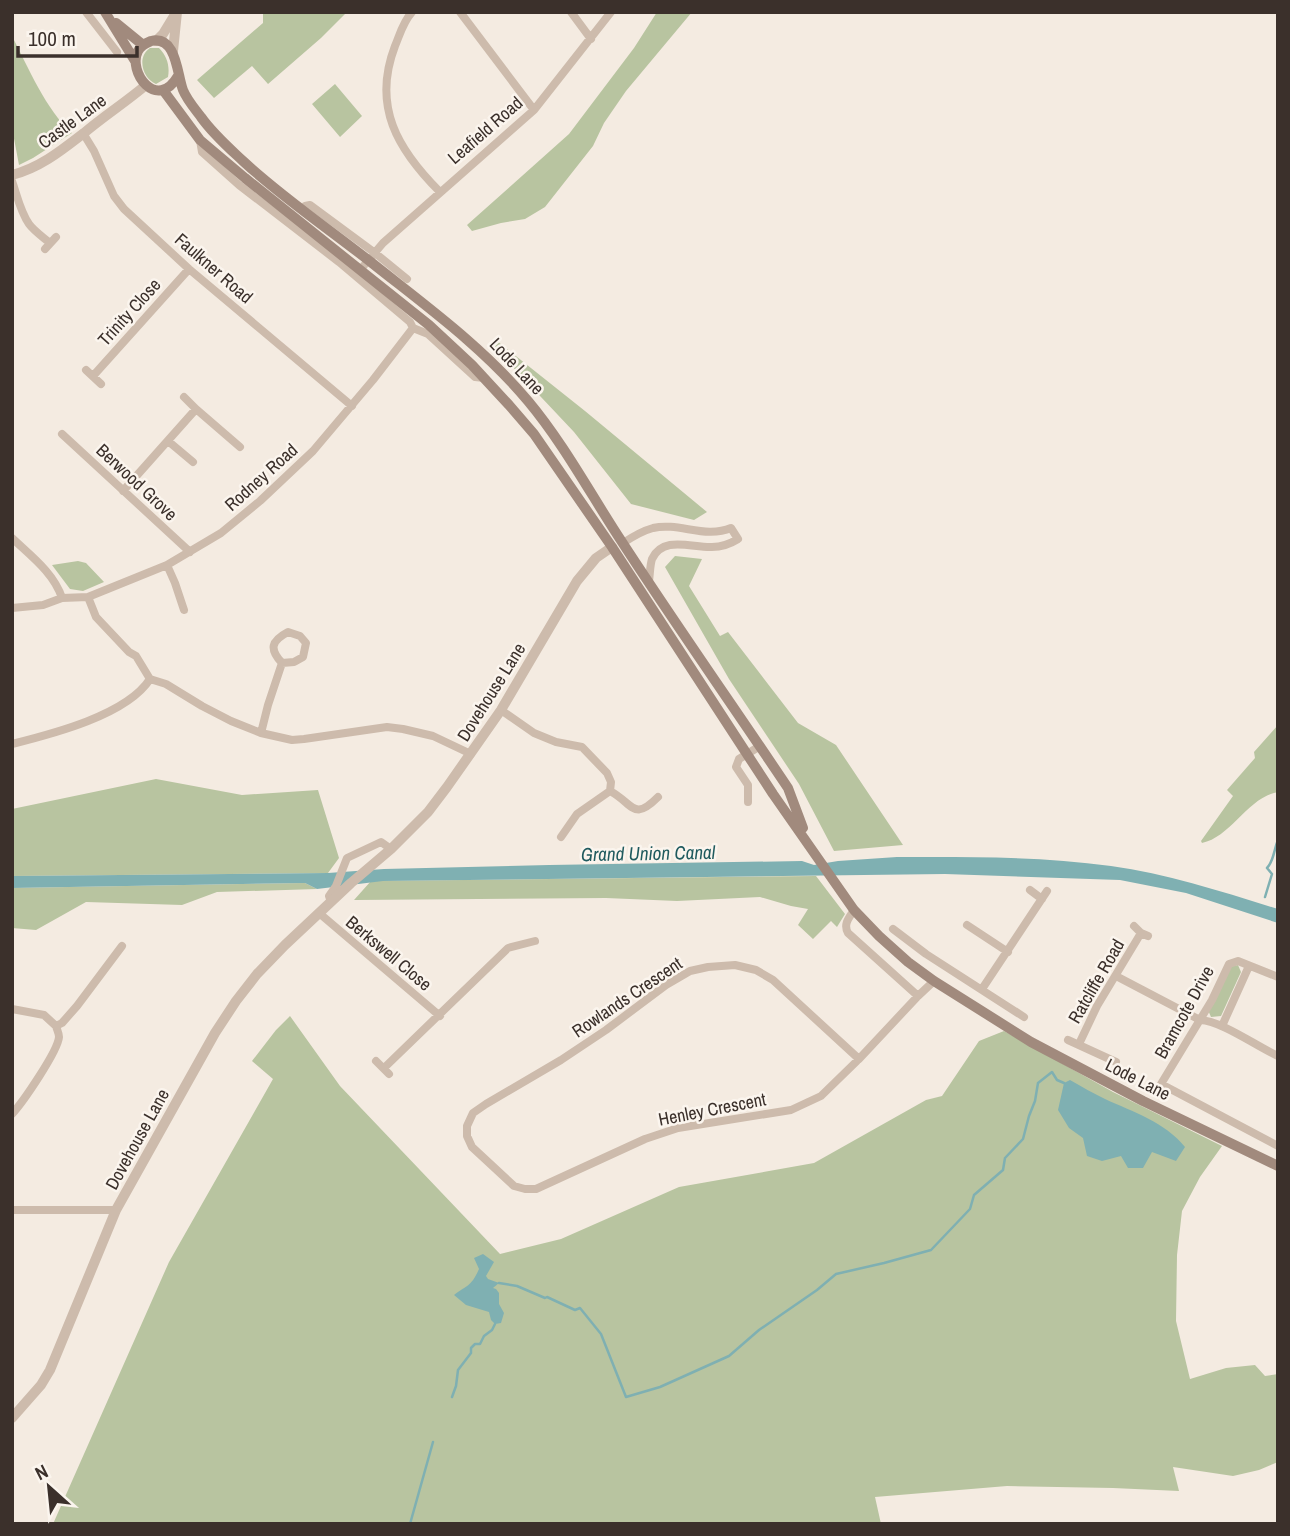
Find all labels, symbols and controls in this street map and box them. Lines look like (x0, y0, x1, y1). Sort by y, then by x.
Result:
scale bar (18, 14, 136, 58)
text: 100 m (28, 24, 76, 53)
street label: Castle Lane (33, 88, 111, 154)
street label: Leafield Road (442, 90, 528, 170)
street label: Faulkner Road (170, 227, 258, 309)
street label: Trinity Close (92, 273, 166, 351)
street label: Lode Lane (484, 332, 550, 400)
street label: Berwood Grove (91, 438, 183, 526)
street label: Rodney Road (219, 438, 303, 516)
street label: Dovehouse Lane (451, 638, 531, 746)
water label: Grand Union Canal (581, 839, 716, 867)
street label: Berkswell Close (341, 910, 437, 996)
street label: Ratcliffe Road (1062, 934, 1130, 1028)
street label: Rowlands Crescent (567, 951, 687, 1043)
street label: Bramcote Drive (1148, 961, 1220, 1063)
street label: Lode Lane (1101, 1052, 1175, 1106)
street label: Dovehouse Lane (99, 1084, 175, 1194)
street label: Henley Crescent (656, 1086, 768, 1132)
north arrow (14, 1452, 84, 1522)
text: N (30, 1458, 52, 1486)

